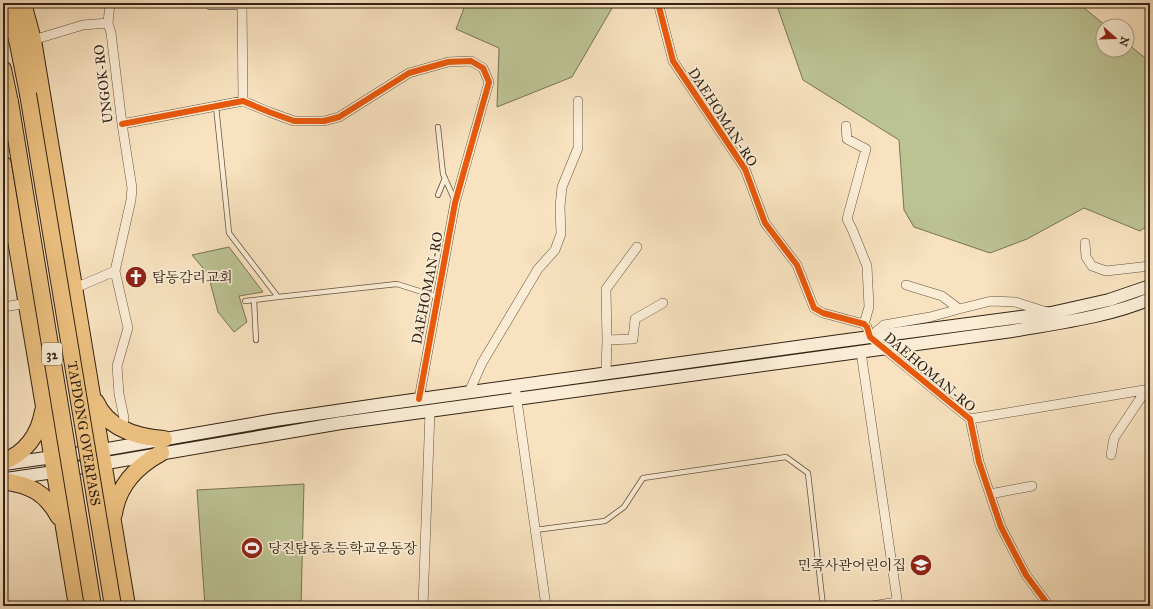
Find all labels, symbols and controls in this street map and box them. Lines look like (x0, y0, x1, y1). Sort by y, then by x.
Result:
north arrow (1095, 18, 1135, 58)
text: N (1116, 35, 1132, 48)
street label: UNGOK-RO (90, 43, 117, 124)
street label: DAEHOMAN-RO (684, 65, 761, 170)
street label: DAEHOMAN-RO (408, 230, 447, 346)
church icon: 탑동감리교회 (123, 264, 149, 290)
place label: 탑동감리교회 (152, 269, 233, 286)
street label: DAEHOMAN-RO (880, 329, 979, 416)
road number: 32 (42, 343, 62, 365)
street label: TAPDONG OVERPASS (63, 360, 104, 507)
sports icon: 당진탑동초등학교운동장 (239, 535, 265, 561)
place label: 당진탑동초등학교운동장 (268, 540, 417, 557)
school or university icon: 민족사관어린이집 (908, 552, 934, 578)
place label: 민족사관어린이집 (798, 557, 906, 574)

